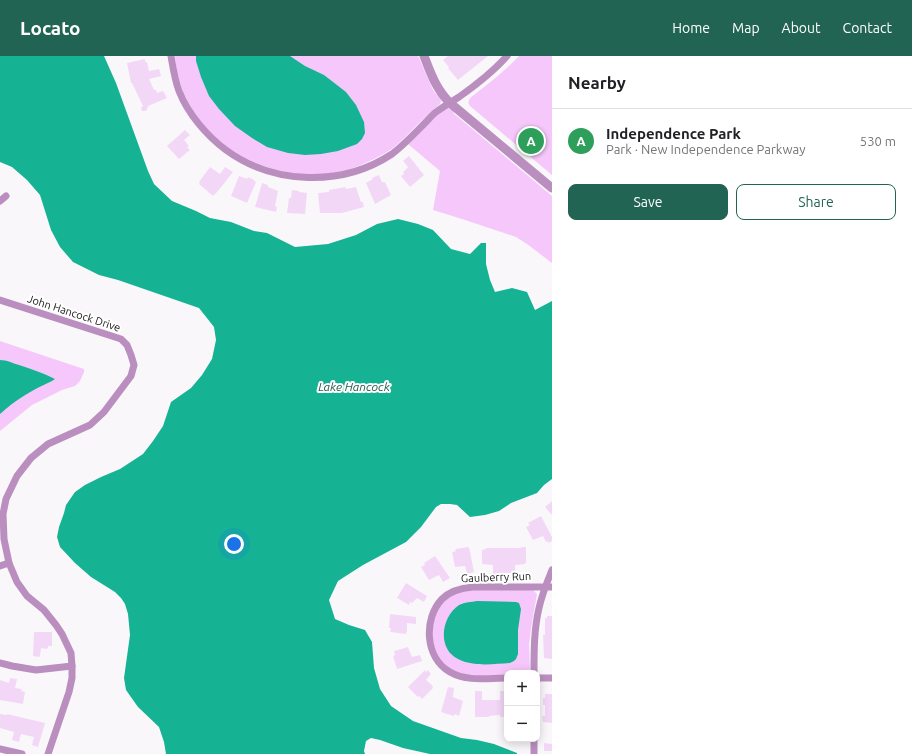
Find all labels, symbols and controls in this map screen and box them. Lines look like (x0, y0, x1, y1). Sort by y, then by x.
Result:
text: Locato (20, 17, 81, 39)
text: Home (672, 20, 710, 36)
text: Map (732, 20, 760, 36)
text: About (782, 20, 821, 36)
text: Contact (843, 20, 892, 36)
text: Nearby (568, 73, 626, 92)
text: Independence Park (606, 125, 741, 142)
pin: A (518, 126, 544, 156)
text: A (576, 134, 586, 148)
text: 530 m (860, 134, 896, 148)
text: Park · New Independence Parkway (606, 142, 805, 156)
button: Save (568, 184, 728, 220)
button: Share (736, 184, 896, 220)
street label: John Hancock Drive (26, 292, 122, 334)
water label: Lake Hancock (318, 380, 391, 393)
your location (224, 534, 244, 554)
street label: Gaulberry Run (461, 570, 531, 584)
map controls (504, 670, 540, 742)
button: + (504, 670, 540, 706)
button: − (504, 706, 540, 742)

